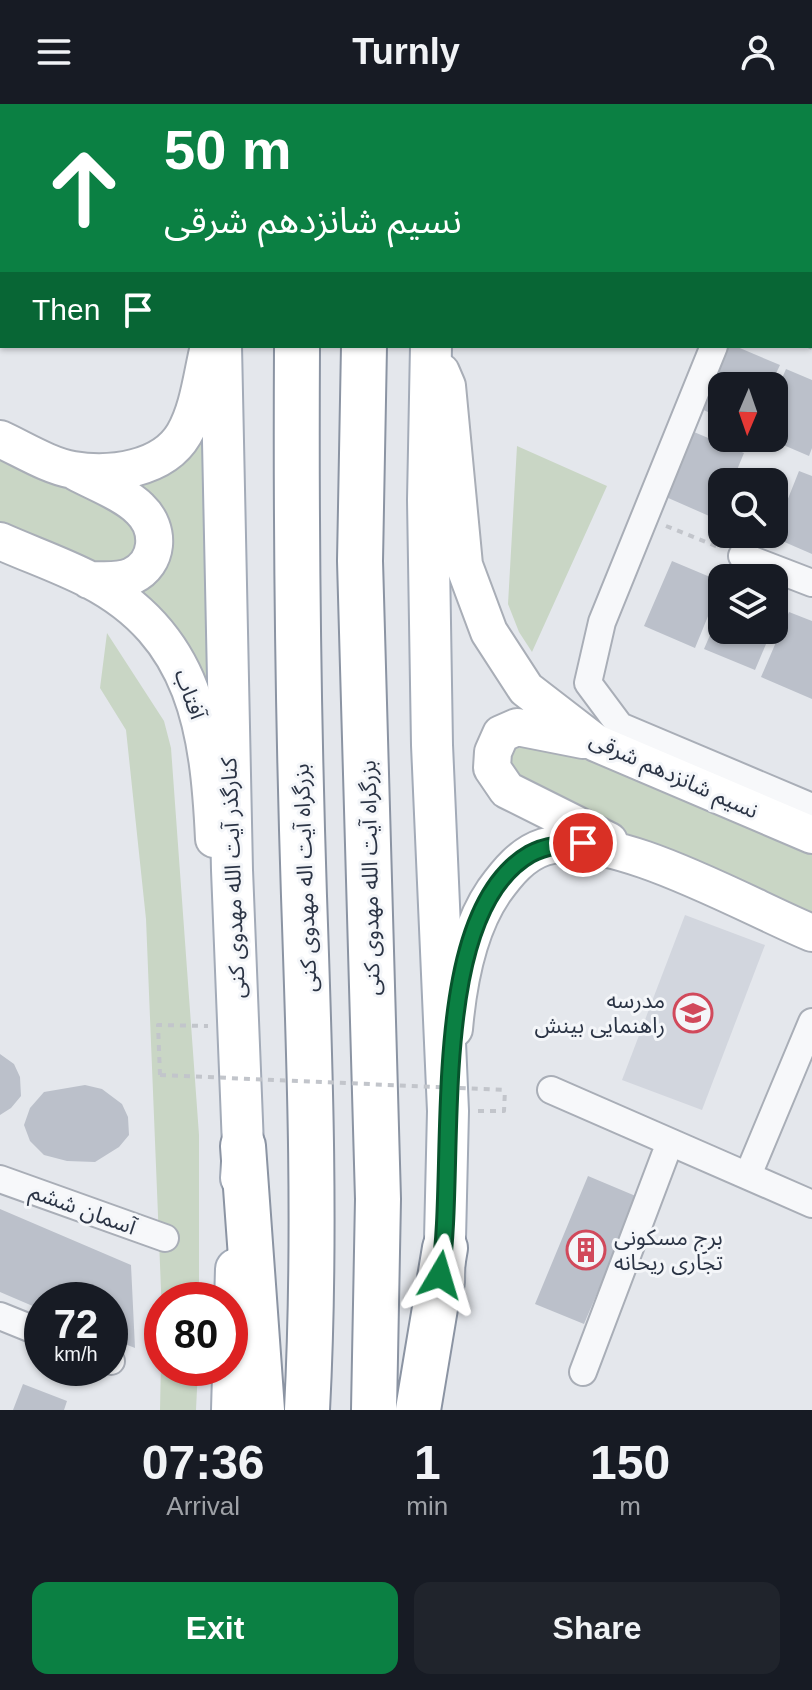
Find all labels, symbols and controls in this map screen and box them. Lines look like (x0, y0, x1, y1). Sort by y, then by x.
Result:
icon: menu (32, 30, 76, 74)
icon: person (736, 30, 780, 74)
text: Turnly (352, 31, 460, 72)
text: 50 m (164, 118, 292, 181)
icon: ahead (32, 136, 136, 240)
text: نسیم شانزدهم شرقی (164, 200, 462, 241)
icon: arrive (116, 288, 160, 332)
text: Then (32, 293, 100, 326)
north arrow (708, 372, 788, 452)
map controls (708, 372, 788, 644)
button: search (708, 468, 788, 548)
button: layers (708, 564, 788, 644)
street label: آفتاب (169, 666, 211, 724)
street label: نسیم شانزدهم شرقی (584, 727, 762, 827)
street label: کنارگذر آیت الله مهدوی کنی (216, 756, 251, 999)
street label: بزرگراه آیت الله مهدوی کنی (355, 760, 386, 996)
street label: بزرگراه آیت اله مهدوی کنی (289, 763, 322, 993)
pin (549, 809, 617, 877)
icon: arrive (561, 821, 605, 865)
place label: مدرسه راهنمایی بینش (534, 988, 665, 1039)
school or university icon: مدرسه راهنمایی بینش (672, 992, 714, 1034)
street label: آسمان ششم (25, 1178, 141, 1244)
place label: برج مسکونی تجاری ریحانه (614, 1225, 723, 1276)
building icon: برج مسکونی تجاری ریحانه (565, 1229, 607, 1271)
position arrow (398, 1233, 482, 1317)
speed limit sign: 80 (144, 1282, 248, 1386)
text: 72 (54, 1302, 98, 1346)
text: km/h (54, 1343, 98, 1365)
text: 07:36 (142, 1436, 265, 1489)
text: 1 (414, 1436, 441, 1489)
text: 150 (590, 1436, 670, 1489)
text: Arrival (166, 1491, 240, 1521)
text: min (406, 1491, 448, 1521)
text: m (619, 1491, 641, 1521)
button: Exit (32, 1582, 398, 1674)
button: Share (414, 1582, 780, 1674)

